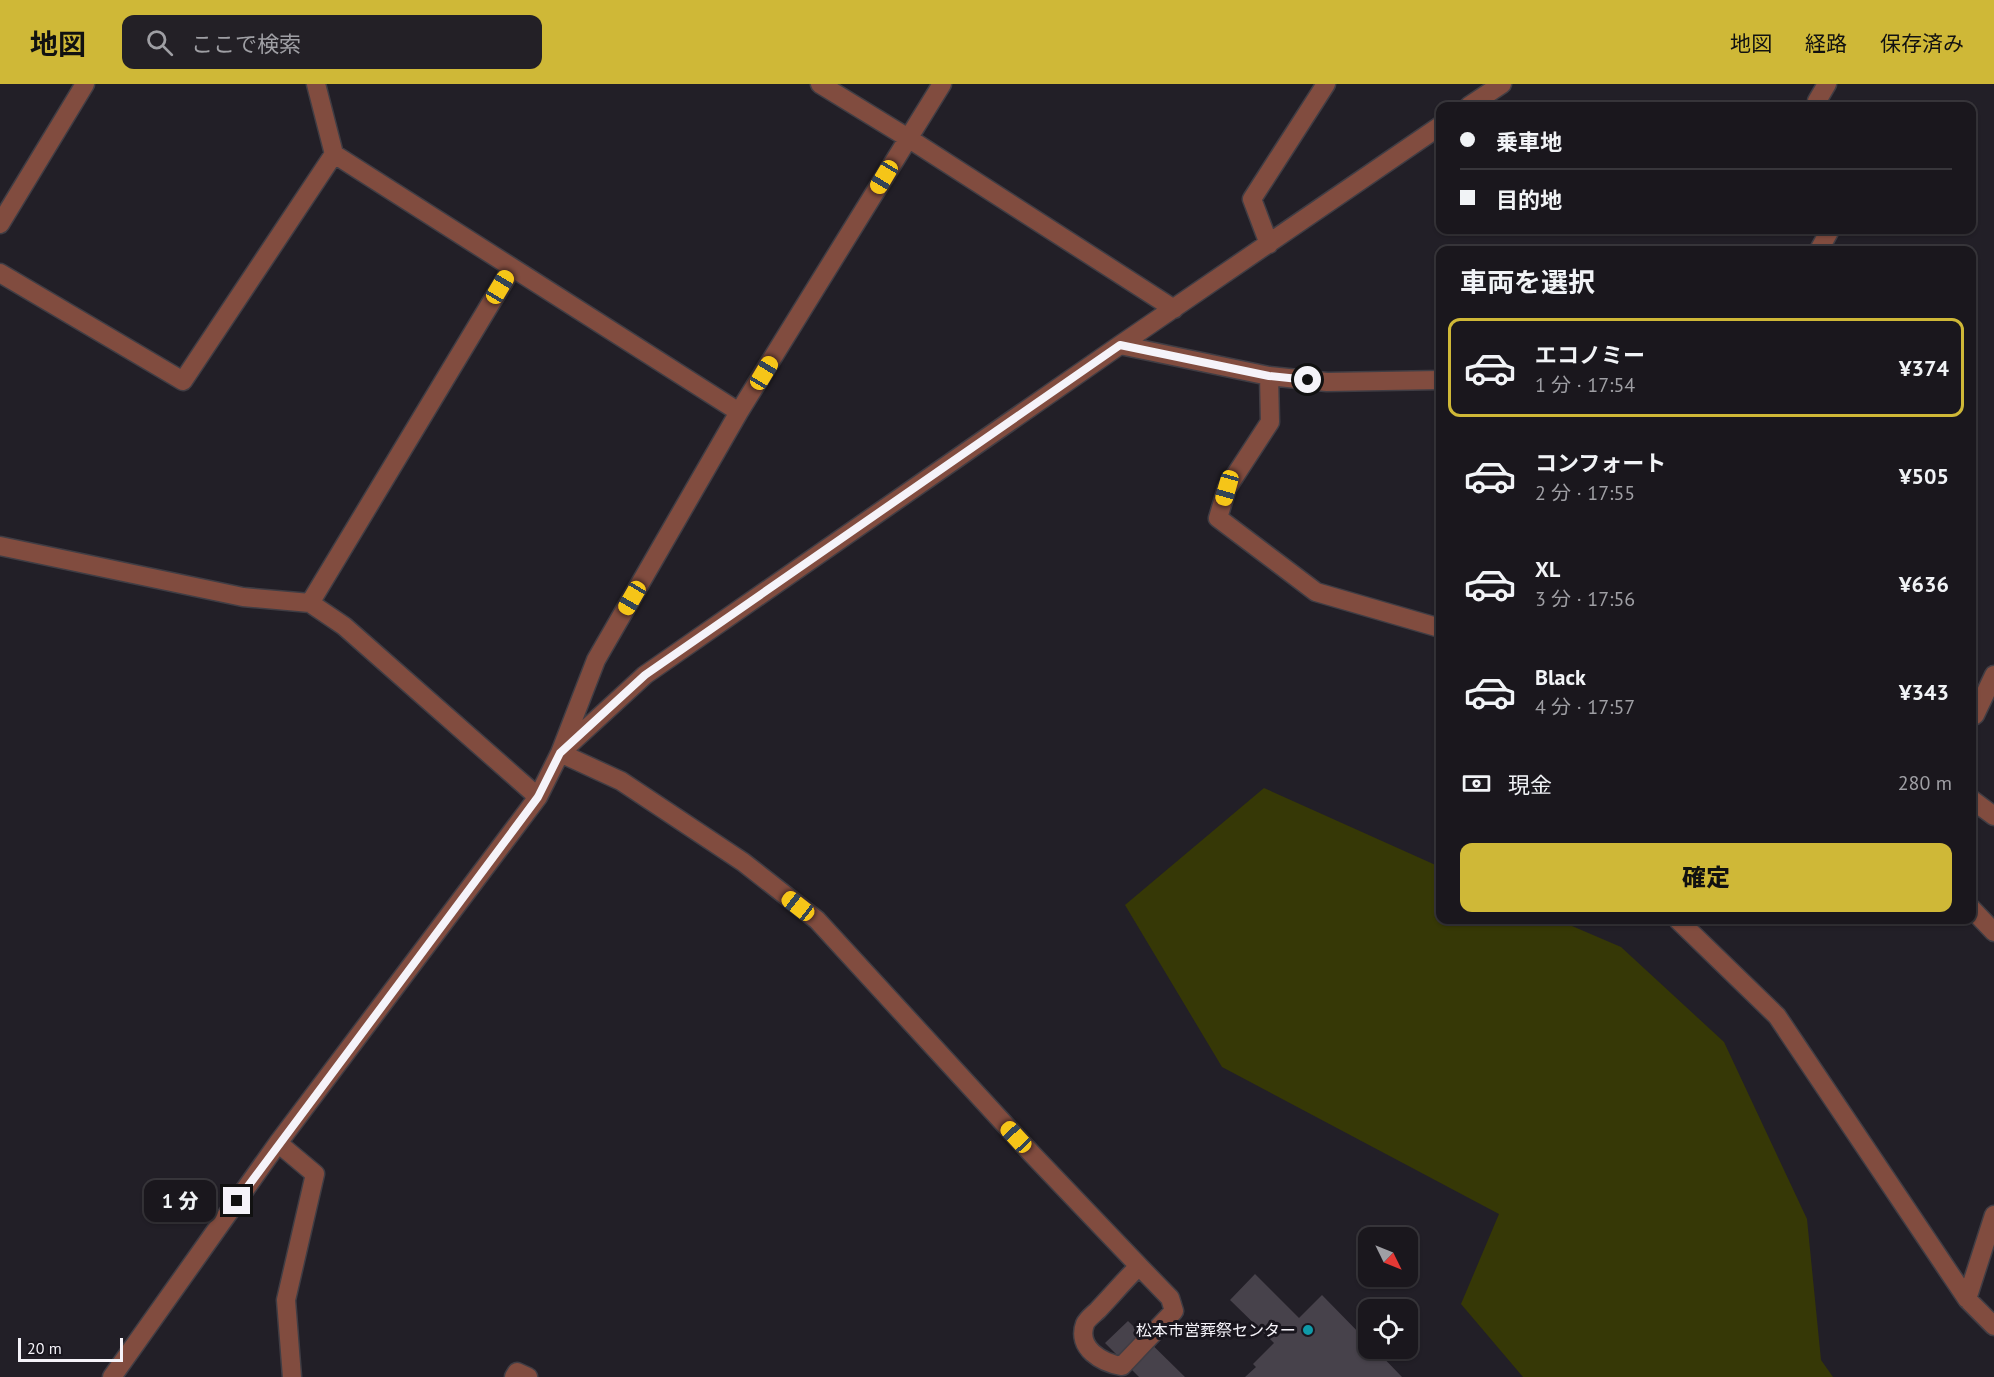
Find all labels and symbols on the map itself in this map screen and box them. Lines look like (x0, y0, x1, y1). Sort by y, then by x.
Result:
car (867, 157, 901, 197)
car (483, 267, 517, 307)
car (747, 353, 781, 393)
route start (1294, 366, 1321, 393)
car (1213, 468, 1241, 508)
car (615, 578, 649, 618)
car (778, 888, 818, 924)
car (997, 1118, 1035, 1156)
callout: 1 分 (144, 1180, 216, 1222)
route end (223, 1187, 250, 1214)
north arrow (1358, 1227, 1418, 1287)
place label: 松本市営葬祭センター (1136, 1320, 1296, 1340)
marker: 松本市営葬祭センター (1301, 1323, 1315, 1337)
scale bar (18, 1335, 123, 1362)

